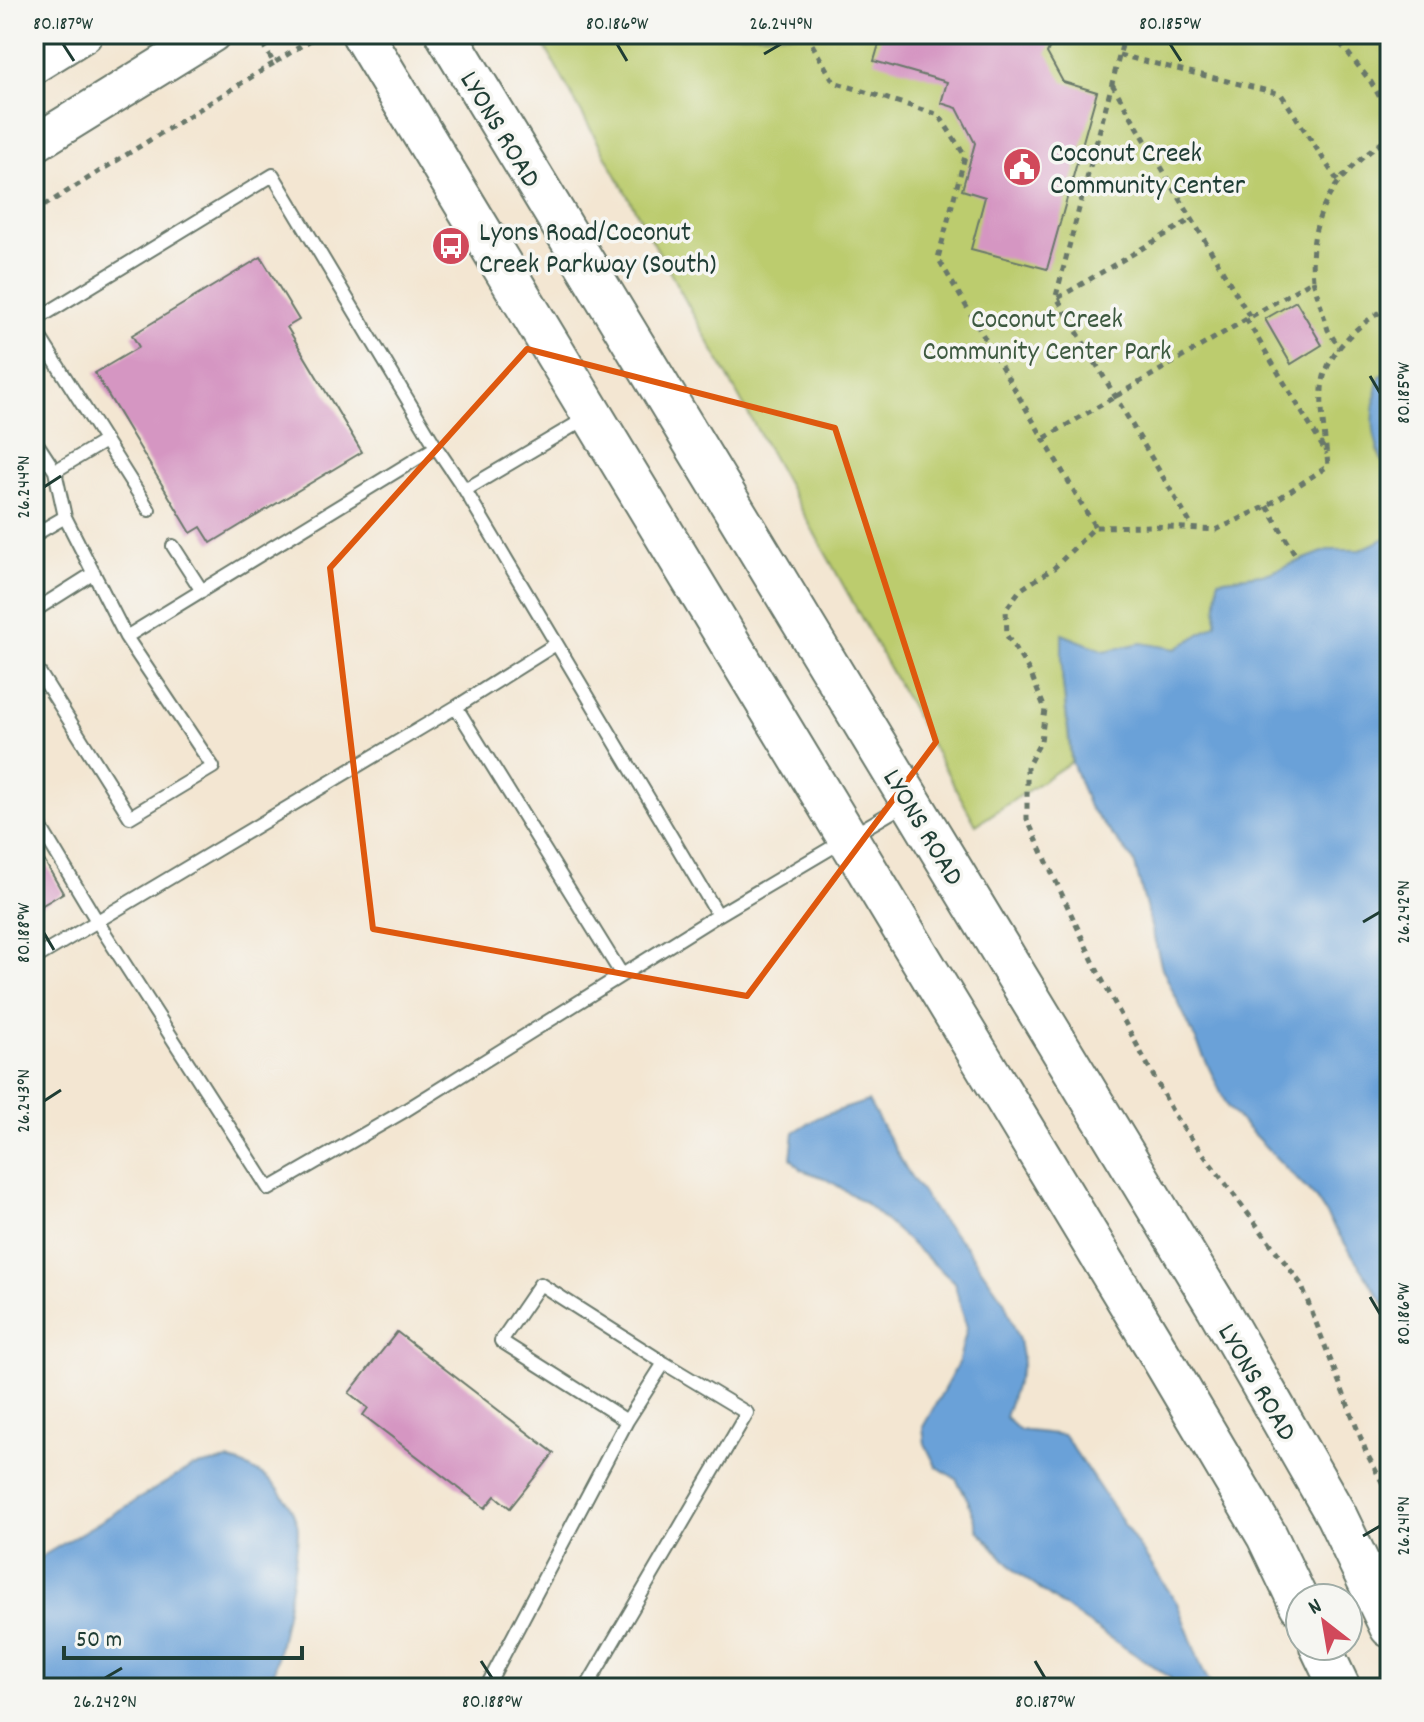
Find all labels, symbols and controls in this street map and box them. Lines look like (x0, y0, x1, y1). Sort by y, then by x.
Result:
text: 80.187°W (33, 11, 94, 39)
text: 80.186°W (586, 11, 649, 39)
text: 26.244°N (749, 11, 813, 39)
text: 80.185°W (1139, 11, 1201, 39)
street label: LYONS ROAD (447, 65, 548, 197)
place label: Coconut Creek Community Center (1050, 136, 1246, 208)
public building icon: Coconut Creek Community Center (1001, 146, 1043, 188)
place label: Lyons Road/Coconut Creek Parkway (South) (479, 215, 716, 287)
bus stop icon: Lyons Road/Coconut Creek Parkway (South) (430, 225, 472, 267)
park label: Coconut Creek Community Center Park (922, 302, 1172, 374)
text: 80.185°W (1391, 362, 1419, 424)
text: 26.244°N (11, 455, 39, 519)
street label: LYONS ROAD (870, 763, 971, 895)
text: 26.242°N (1391, 880, 1419, 944)
text: 80.188°W (11, 902, 39, 963)
text: 26.243°N (11, 1069, 39, 1133)
text: 80.186°W (1391, 1282, 1419, 1345)
street label: LYONS ROAD (1205, 1317, 1304, 1450)
text: 26.241°N (1391, 1496, 1419, 1556)
north arrow (1284, 1582, 1364, 1662)
text: N (1303, 1592, 1328, 1624)
scale bar (64, 1610, 302, 1660)
text: 50 m (76, 1624, 122, 1658)
text: 26.242°N (73, 1689, 137, 1717)
text: 80.188°W (462, 1689, 523, 1717)
text: 80.187°W (1015, 1689, 1076, 1717)

